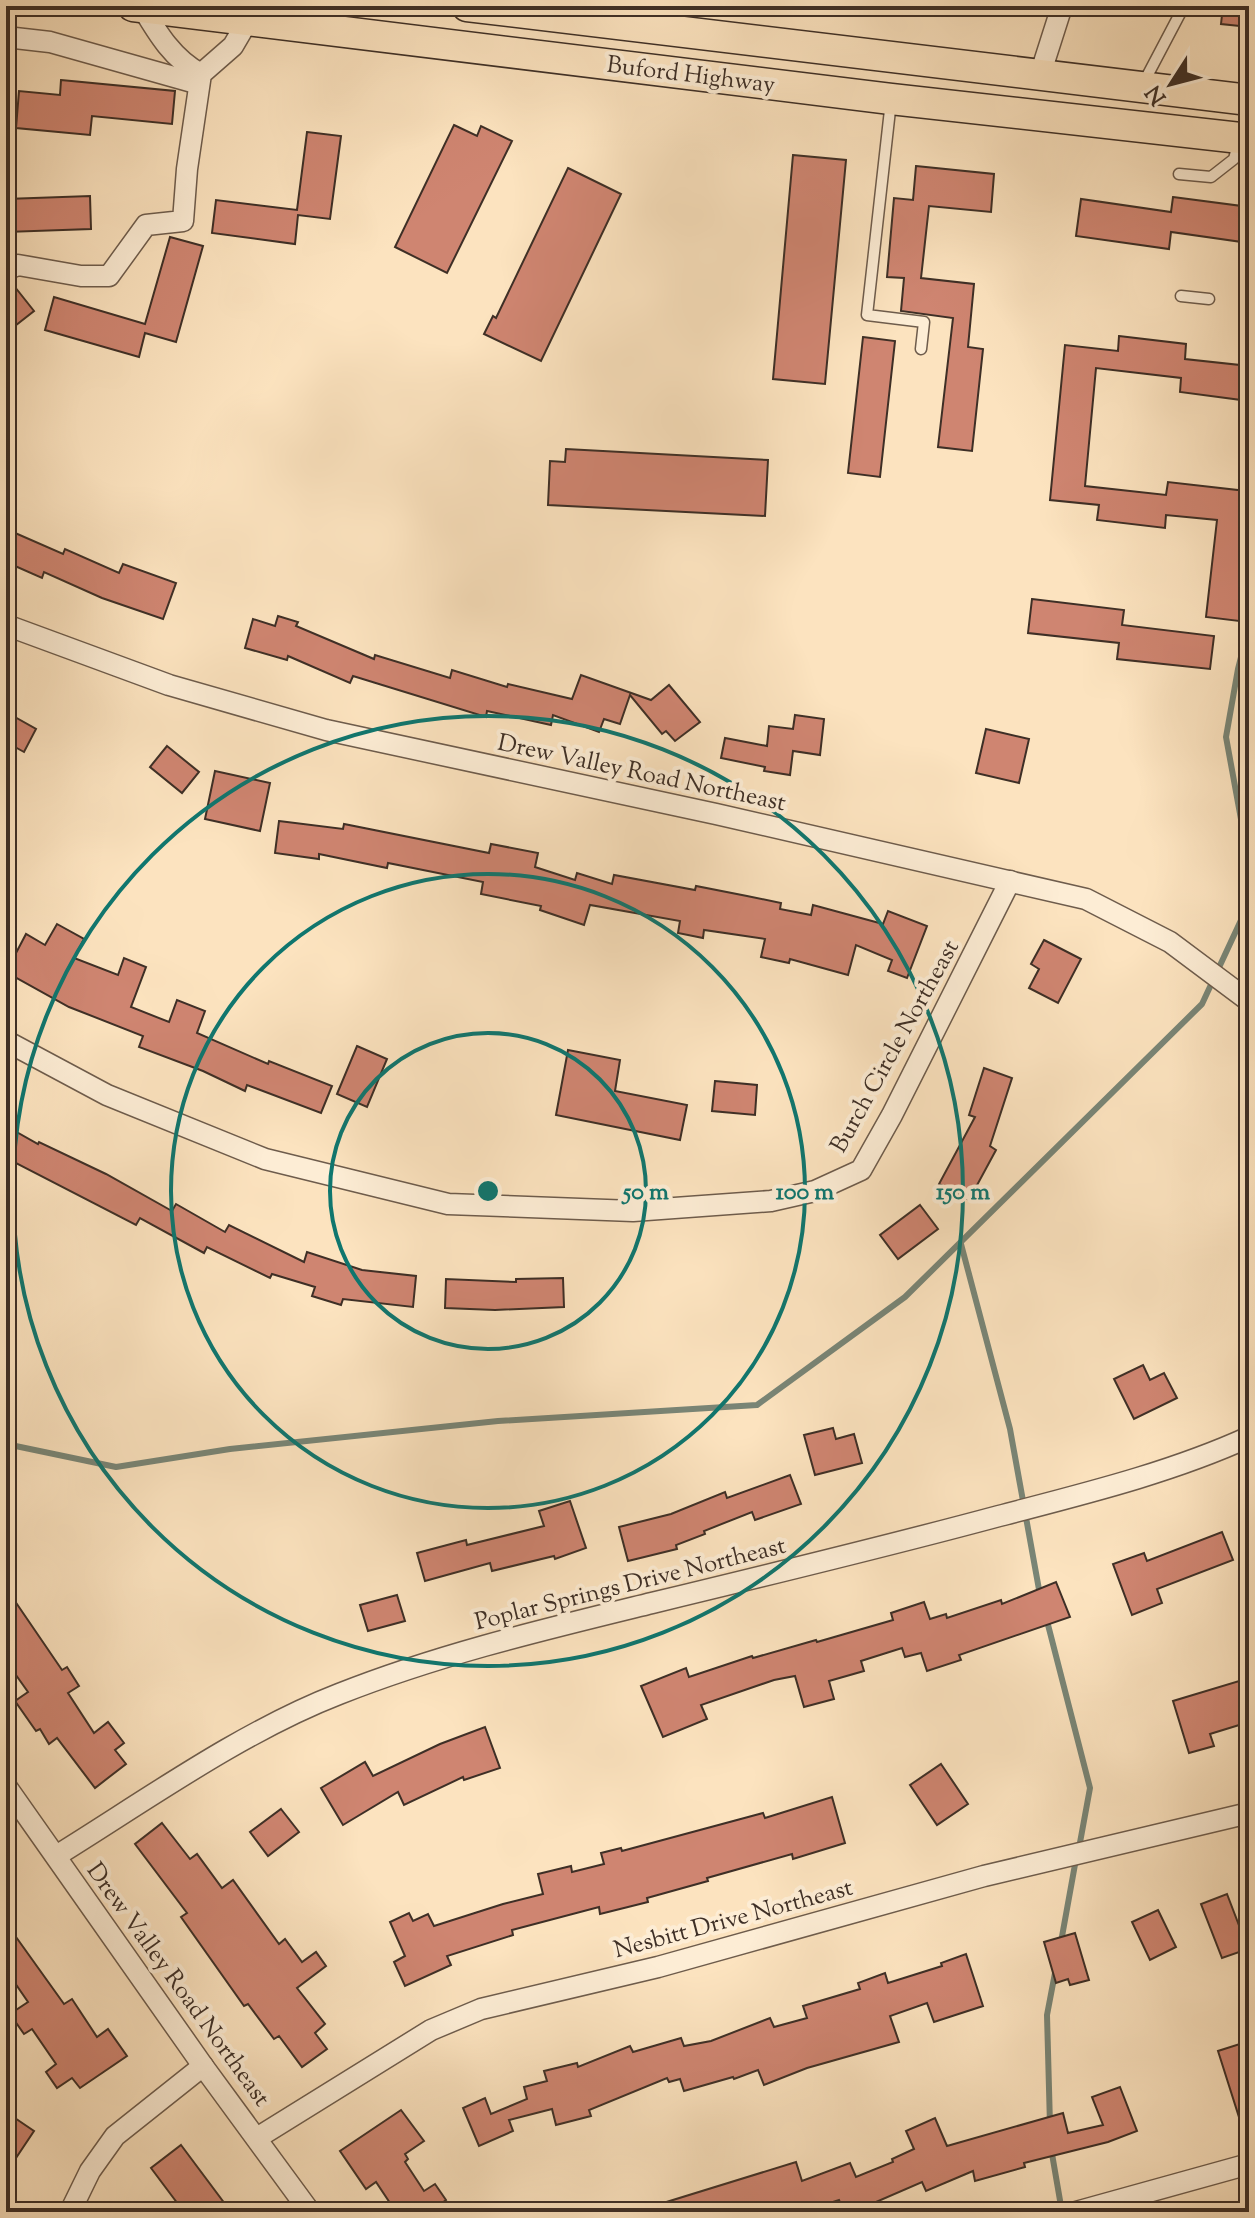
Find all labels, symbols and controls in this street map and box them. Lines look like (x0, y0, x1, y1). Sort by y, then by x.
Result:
north arrow (1131, 44, 1211, 124)
street label: Buford Highway (605, 49, 777, 103)
text: N (1139, 77, 1175, 111)
street label: Drew Valley Road Northeast (494, 727, 789, 821)
street label: Burch Circle Northeast (823, 934, 969, 1160)
text: 50 m (621, 1176, 669, 1210)
text: 100 m (776, 1176, 834, 1210)
text: 150 m (936, 1176, 990, 1210)
centre of rings (474, 1177, 502, 1205)
street label: Poplar Springs Drive Northeast (471, 1530, 790, 1640)
street label: Drew Valley Road Northeast (77, 1856, 278, 2114)
street label: Nesbitt Drive Northeast (610, 1872, 857, 1968)

